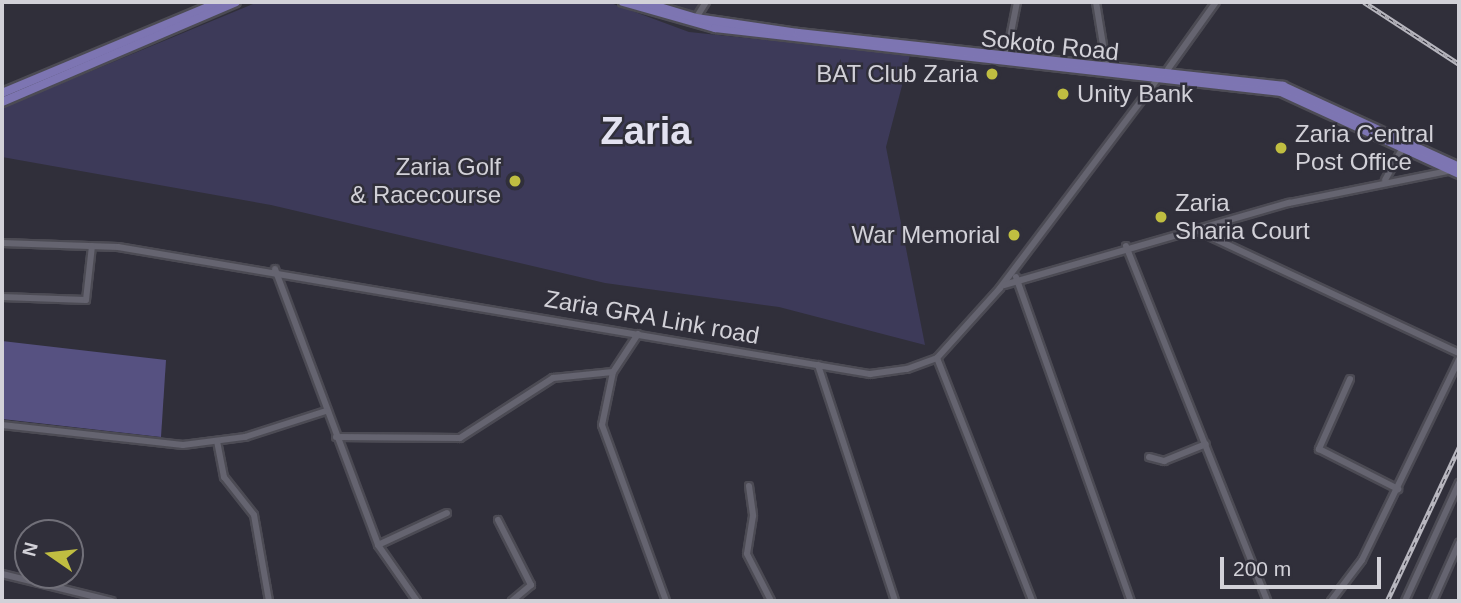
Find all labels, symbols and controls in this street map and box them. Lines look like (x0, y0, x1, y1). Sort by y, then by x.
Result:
street label: Sokoto Road (979, 23, 1121, 67)
place label: BAT Club Zaria (816, 60, 978, 88)
marker: BAT Club Zaria (984, 66, 1000, 82)
place label: Unity Bank (1077, 80, 1193, 108)
marker: Unity Bank (1055, 86, 1071, 102)
district label: Zaria (601, 109, 691, 155)
place label: Zaria Central Post Office (1295, 120, 1434, 176)
marker: Zaria Central Post Office (1273, 140, 1289, 156)
place label: Zaria Golf & Racecourse (350, 153, 501, 209)
marker: Zaria Golf & Racecourse (507, 173, 523, 189)
place label: Zaria Sharia Court (1175, 189, 1310, 245)
marker: Zaria Sharia Court (1153, 209, 1169, 225)
place label: War Memorial (852, 221, 1000, 249)
marker: War Memorial (1006, 227, 1022, 243)
street label: Zaria GRA Link road (542, 284, 762, 350)
north arrow (14, 519, 84, 589)
text: N (18, 540, 42, 558)
scale bar (1223, 544, 1384, 588)
text: 200 m (1233, 557, 1291, 580)

